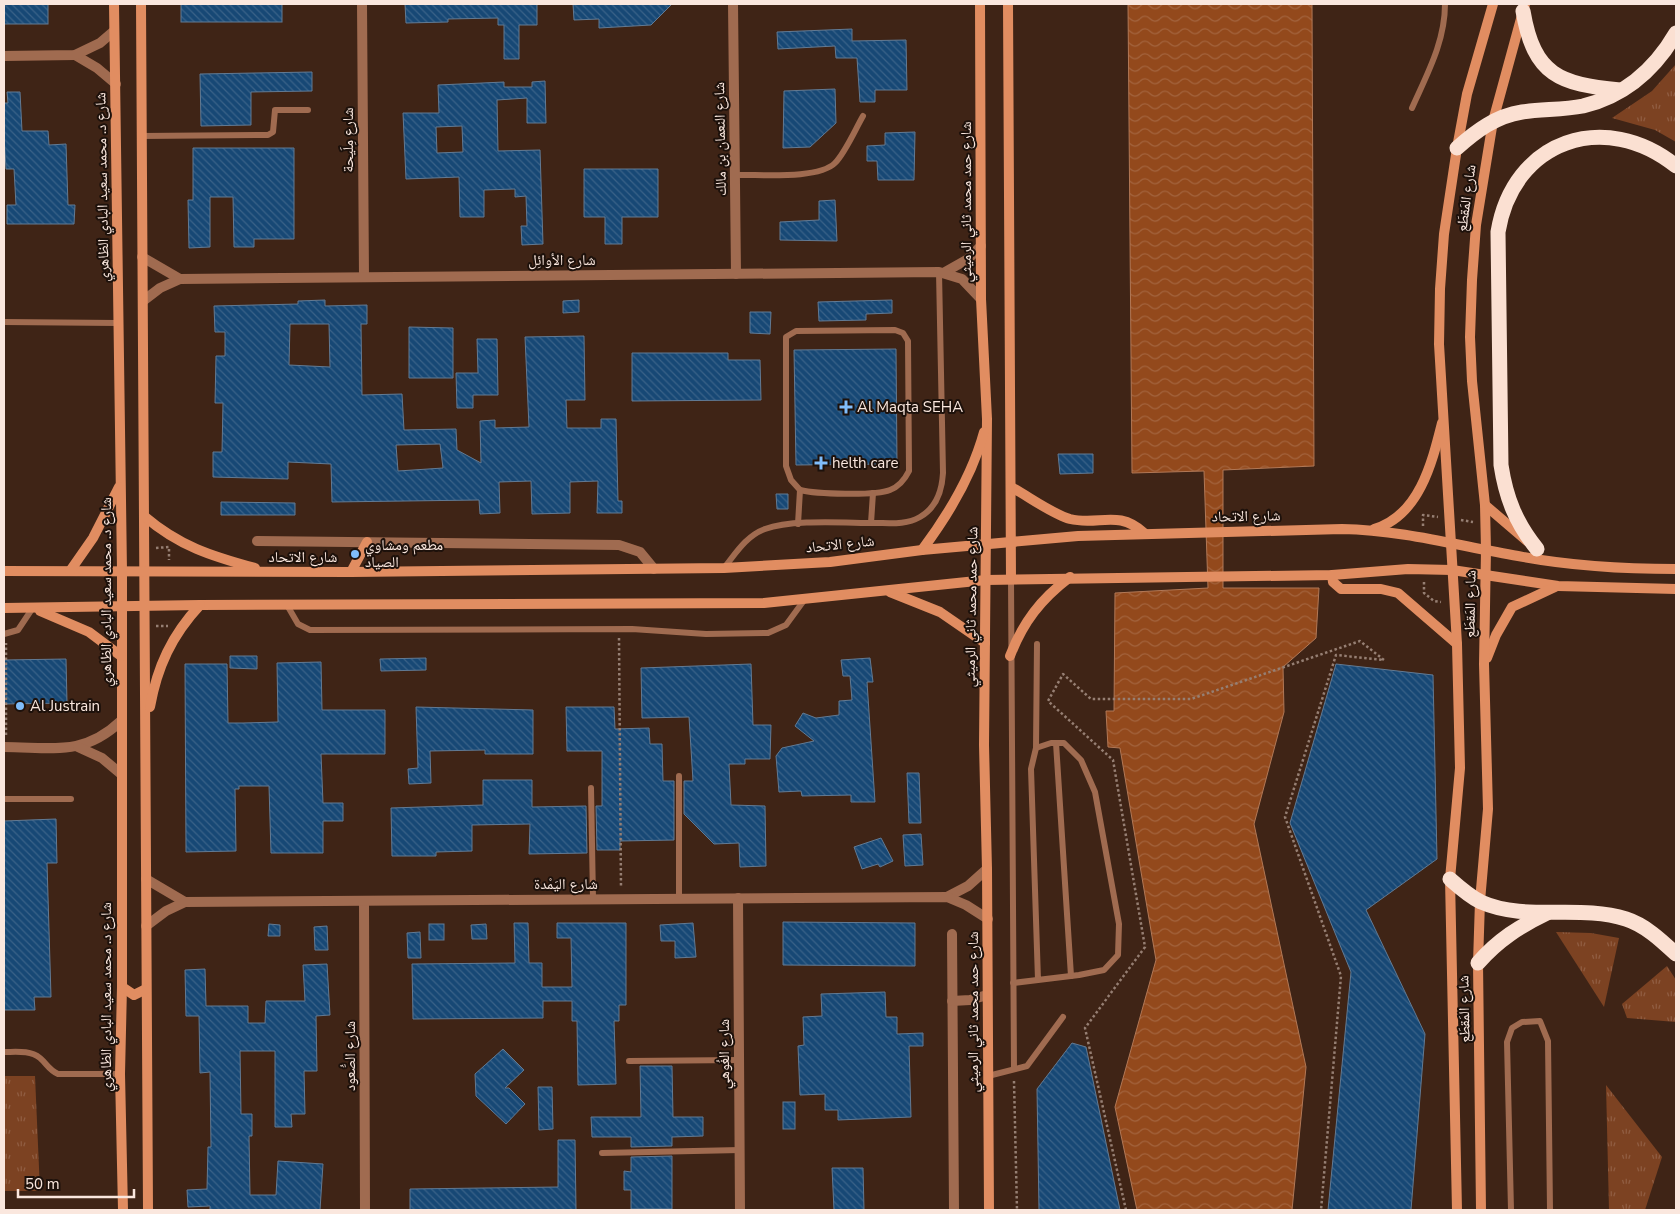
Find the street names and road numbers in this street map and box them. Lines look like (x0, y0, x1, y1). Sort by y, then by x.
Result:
street label: شارع النعمان بن مالك (709, 82, 731, 196)
street label: شارع د. محمد سعيد البادي الظاهري (90, 92, 115, 282)
street label: شارع مِلَيحة (338, 107, 358, 173)
street label: شارع حمد محمد ثاني الرميثي (956, 121, 978, 283)
street label: شارع المَقطَع (1451, 163, 1481, 233)
street label: شارع الأوائِل (528, 250, 596, 270)
street label: شارع د. محمد سعيد البادي الظاهري (96, 497, 118, 687)
street label: شارع الاتحاد (1211, 505, 1281, 527)
street label: شارع حمد محمد ثاني الرميثي (960, 526, 984, 688)
street label: شارع الاتحاد (805, 530, 875, 558)
street label: شارع الاتحاد (269, 547, 338, 567)
street label: شارع المَقطَع (1459, 570, 1481, 638)
street label: شارع اليَمْدة (534, 874, 598, 894)
street label: شارع د. محمد سعيد البادي الظاهري (96, 902, 118, 1092)
street label: شارع حمد محمد ثاني الرميثي (963, 931, 985, 1093)
street label: شارع المَقطَع (1453, 975, 1475, 1043)
street label: شارع الغُوهي (714, 1019, 736, 1089)
street label: شارع الصُّعود (340, 1021, 360, 1091)

